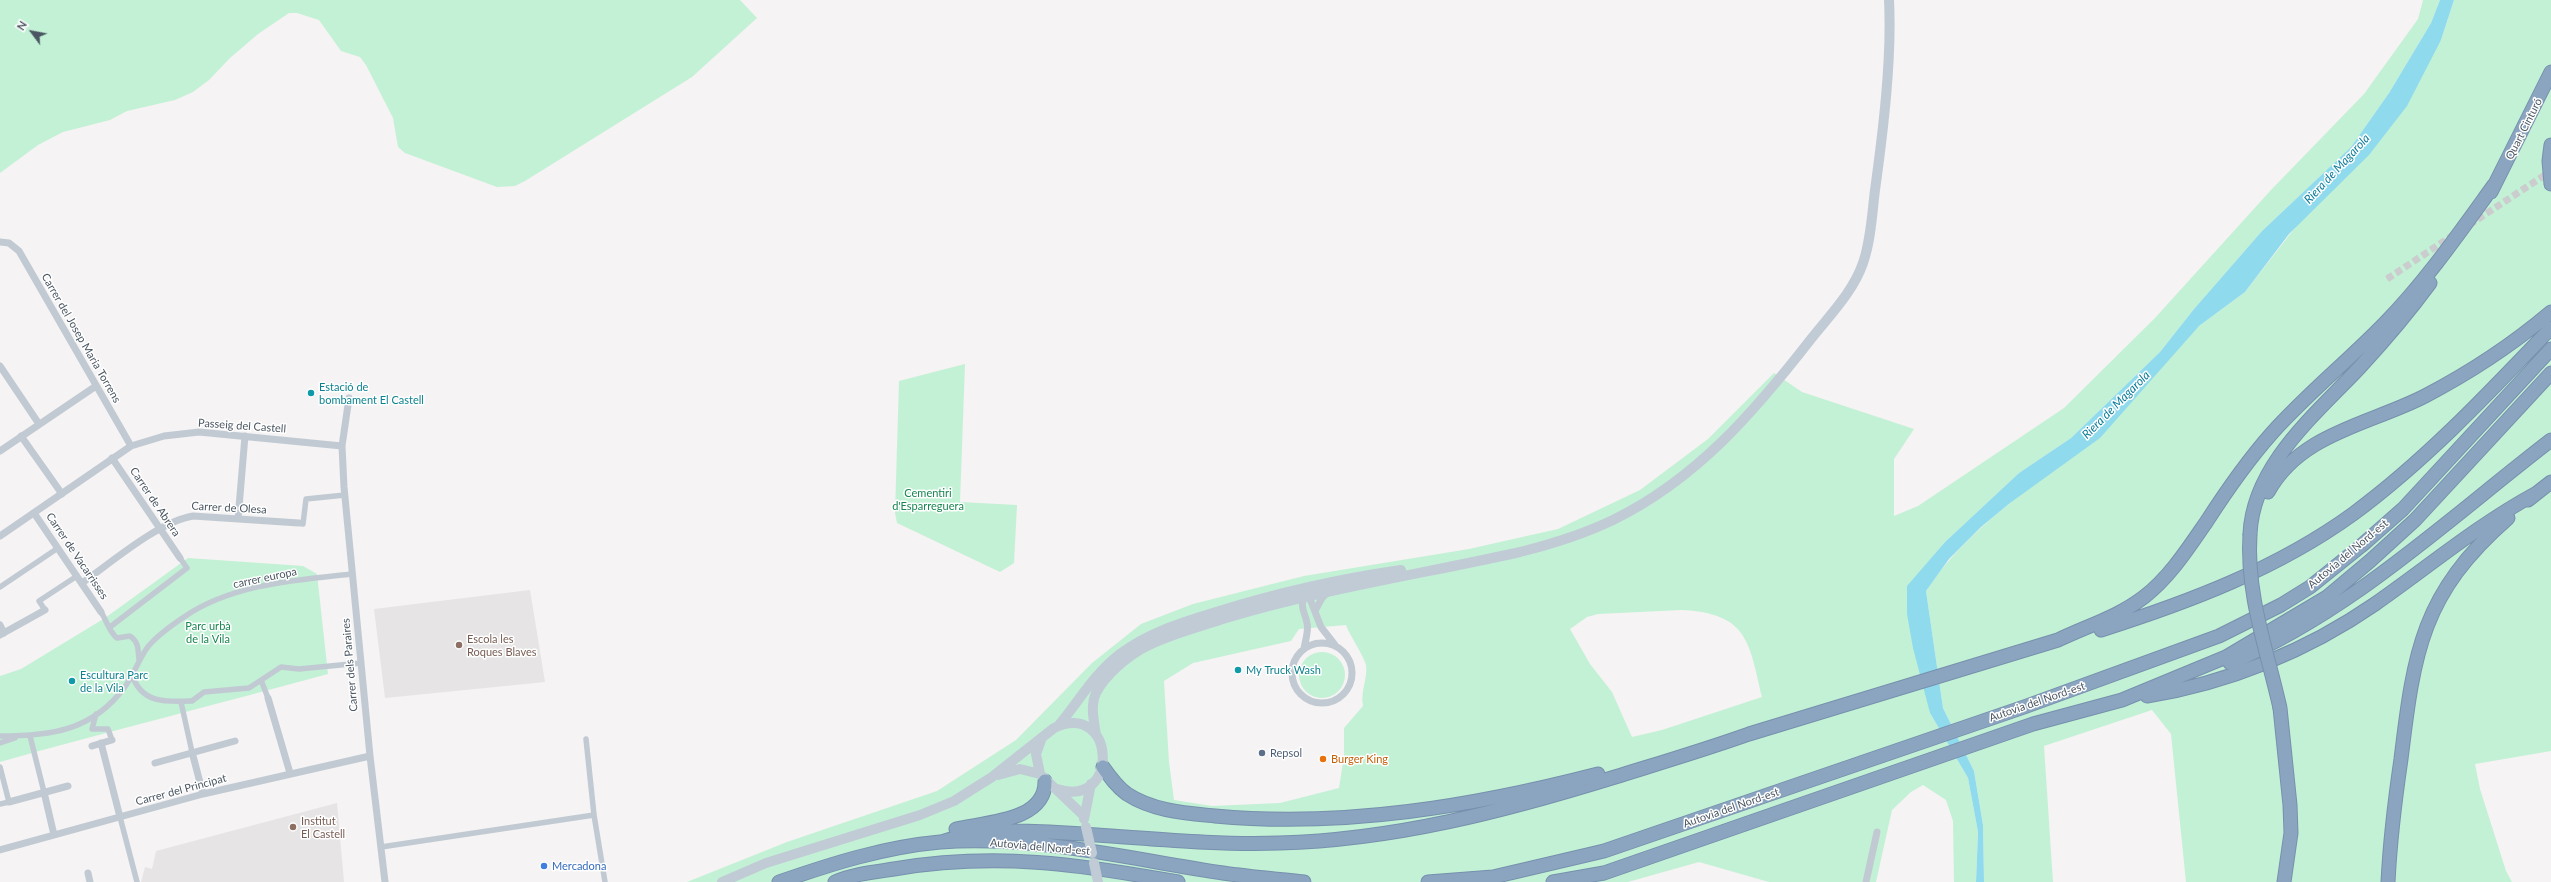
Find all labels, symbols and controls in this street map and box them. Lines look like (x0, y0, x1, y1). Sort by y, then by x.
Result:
north arrow (12, 12, 52, 52)
text: N (14, 18, 29, 32)
street label: Quart Cinturó (2503, 96, 2545, 162)
water label: Riera de Magarola (2301, 131, 2373, 207)
street label: Carrer del Josep Maria Torrens (38, 271, 124, 405)
water label: Riera de Magarola (2079, 368, 2153, 442)
place label: Estació de bombament El Castell (319, 380, 424, 406)
marker: Estació de bombament El Castell (306, 388, 316, 398)
street label: Passeig del Castell (198, 416, 286, 436)
street label: Carrer de Abrera (127, 465, 183, 539)
park label: Cementiri d'Esparreguera (892, 486, 964, 512)
street label: Carrer de Olesa (191, 499, 267, 517)
street label: Carrer de Vacarrisses (43, 510, 111, 602)
street label: Autovia del Nord-est (2305, 517, 2391, 591)
street label: carrer europa (232, 565, 298, 591)
street label: Carrer dels Paraires (339, 618, 361, 712)
park label: Parc urbà de la Vila (185, 619, 231, 645)
place label: Escola les Roques Blaves (467, 632, 536, 658)
marker: Escola les Roques Blaves (454, 640, 464, 650)
place label: My Truck Wash (1246, 663, 1321, 677)
marker: My Truck Wash (1233, 665, 1243, 675)
place label: Escultura Parc de la Vila (80, 668, 148, 694)
marker: Escultura Parc de la Vila (67, 676, 77, 686)
street label: Autovia del Nord-est (1987, 679, 2087, 725)
place label: Repsol (1270, 746, 1302, 760)
marker: Repsol (1257, 748, 1267, 758)
place label: Burger King (1331, 752, 1388, 766)
marker: Burger King (1318, 754, 1328, 764)
street label: Carrer del Principat (134, 772, 228, 808)
street label: Autovia del Nord-est (1681, 785, 1781, 831)
place label: Institut El Castell (301, 814, 345, 840)
marker: Institut El Castell (288, 822, 298, 832)
street label: Autovia del Nord-est (989, 836, 1091, 858)
place label: Mercadona (552, 859, 606, 873)
marker: Mercadona (539, 861, 549, 871)

